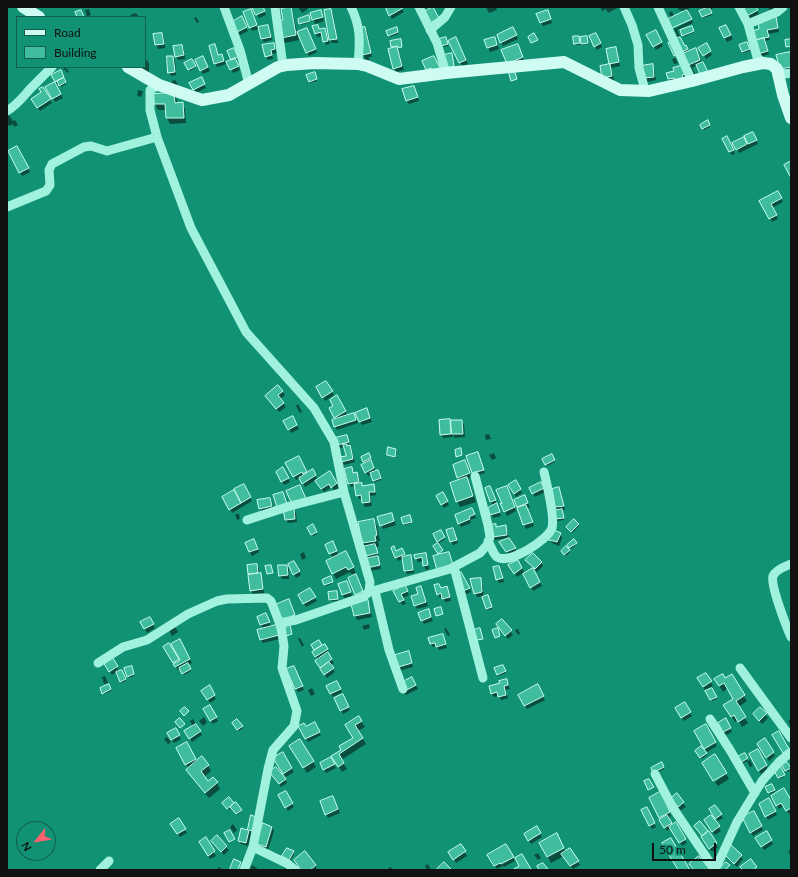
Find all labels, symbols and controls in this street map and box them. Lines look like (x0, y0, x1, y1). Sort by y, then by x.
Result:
legend (16, 16, 146, 68)
text: Road (54, 25, 81, 40)
text: Building (54, 45, 97, 60)
north arrow (16, 821, 56, 861)
scale bar (654, 835, 718, 861)
text: N (18, 840, 34, 854)
text: 50 m (659, 842, 686, 857)

